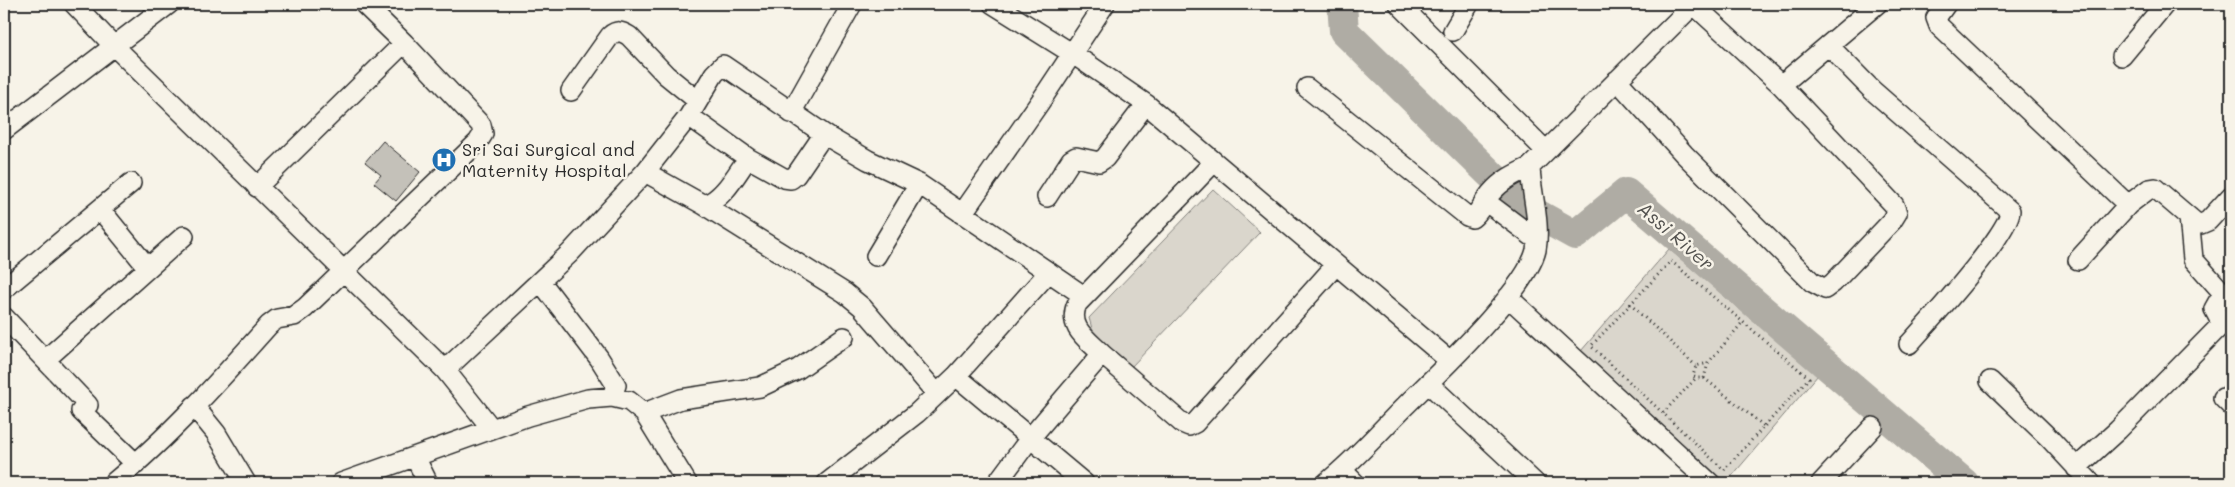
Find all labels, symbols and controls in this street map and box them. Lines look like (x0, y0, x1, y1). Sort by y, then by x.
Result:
place label: Sri Sai Surgical and Maternity Hospital (462, 137, 635, 182)
hospital icon: Sri Sai Surgical and Maternity Hospital (431, 147, 457, 173)
water label: Assi River (1633, 196, 1720, 276)

